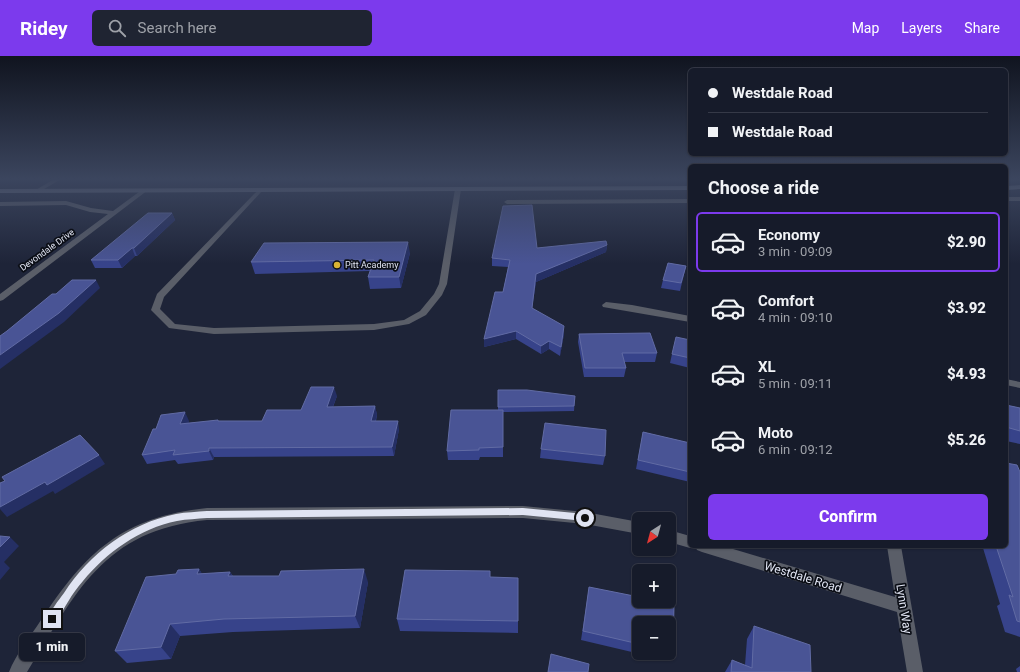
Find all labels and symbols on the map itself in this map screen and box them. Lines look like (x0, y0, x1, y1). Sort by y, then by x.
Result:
street label: Devondale Drive (18, 227, 76, 273)
marker: Pitt Academy (332, 260, 342, 270)
place label: Pitt Academy (345, 260, 399, 270)
route start (576, 509, 594, 527)
north arrow (632, 512, 676, 556)
street label: Westdale Road (763, 559, 843, 595)
street label: Lynn Way (893, 583, 915, 635)
route end (43, 610, 61, 628)
callout: 1 min (19, 633, 85, 661)

